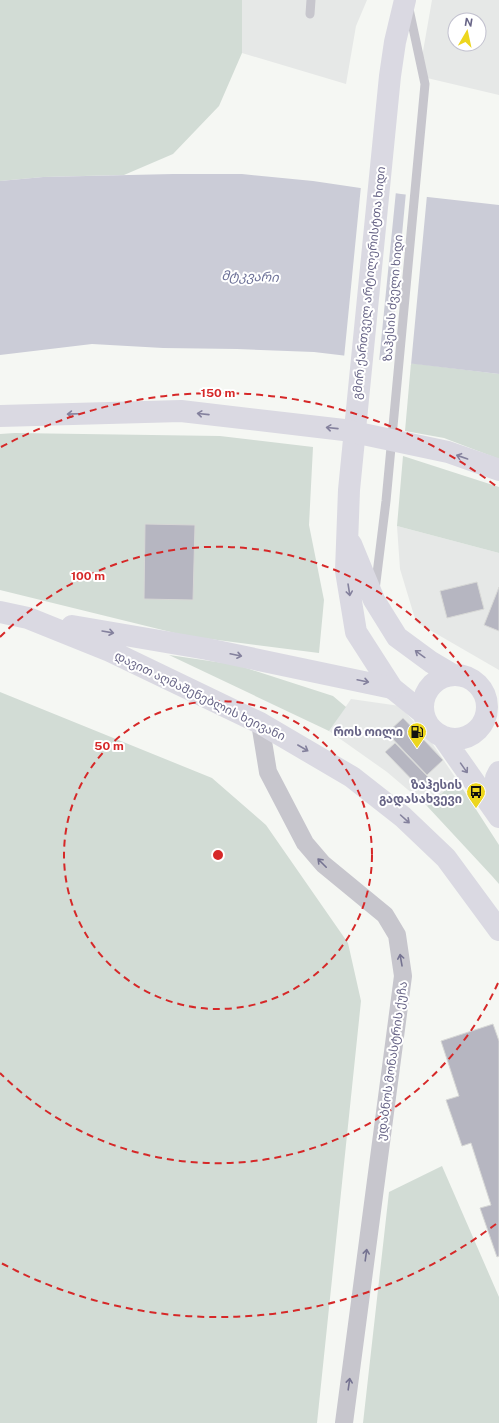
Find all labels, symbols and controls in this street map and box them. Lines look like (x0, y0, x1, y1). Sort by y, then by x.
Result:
north arrow (447, 12, 487, 52)
text: N (463, 16, 474, 29)
street label: გმირ ქართველ არტილერისტთა ხიდი (350, 166, 389, 400)
street label: ზაჰესის ძველი ხიდი (380, 234, 407, 362)
water label: მტკვარი (221, 268, 279, 286)
text: 150 m (201, 386, 235, 400)
one-way arrow (67, 410, 80, 418)
one-way arrow (197, 410, 210, 417)
one-way arrow (326, 425, 339, 432)
one-way arrow (457, 453, 469, 461)
text: 100 m (71, 569, 105, 583)
one-way arrow (345, 583, 353, 596)
one-way arrow (101, 628, 114, 636)
street label: დავით აღმაშენებლის ხეივანი (112, 648, 288, 744)
one-way arrow (415, 650, 426, 658)
one-way arrow (229, 651, 242, 659)
one-way arrow (356, 678, 369, 686)
fuel station icon: როს ოილი (406, 721, 428, 749)
place label: როს ოილი (334, 725, 403, 740)
text: 50 m (94, 739, 124, 753)
one-way arrow (297, 745, 309, 753)
one-way arrow (460, 763, 468, 774)
place label: ზაჰესის გადასახვევი (379, 778, 462, 807)
bus stop icon: ზაჰესის გადასახვევი (465, 781, 487, 809)
one-way arrow (399, 814, 410, 823)
centre of rings (211, 848, 225, 862)
one-way arrow (318, 858, 327, 868)
one-way arrow (397, 954, 405, 967)
street label: უდაბნოს მონასტრის ქუჩა (374, 980, 411, 1142)
one-way arrow (362, 1249, 370, 1262)
one-way arrow (345, 1378, 353, 1391)

